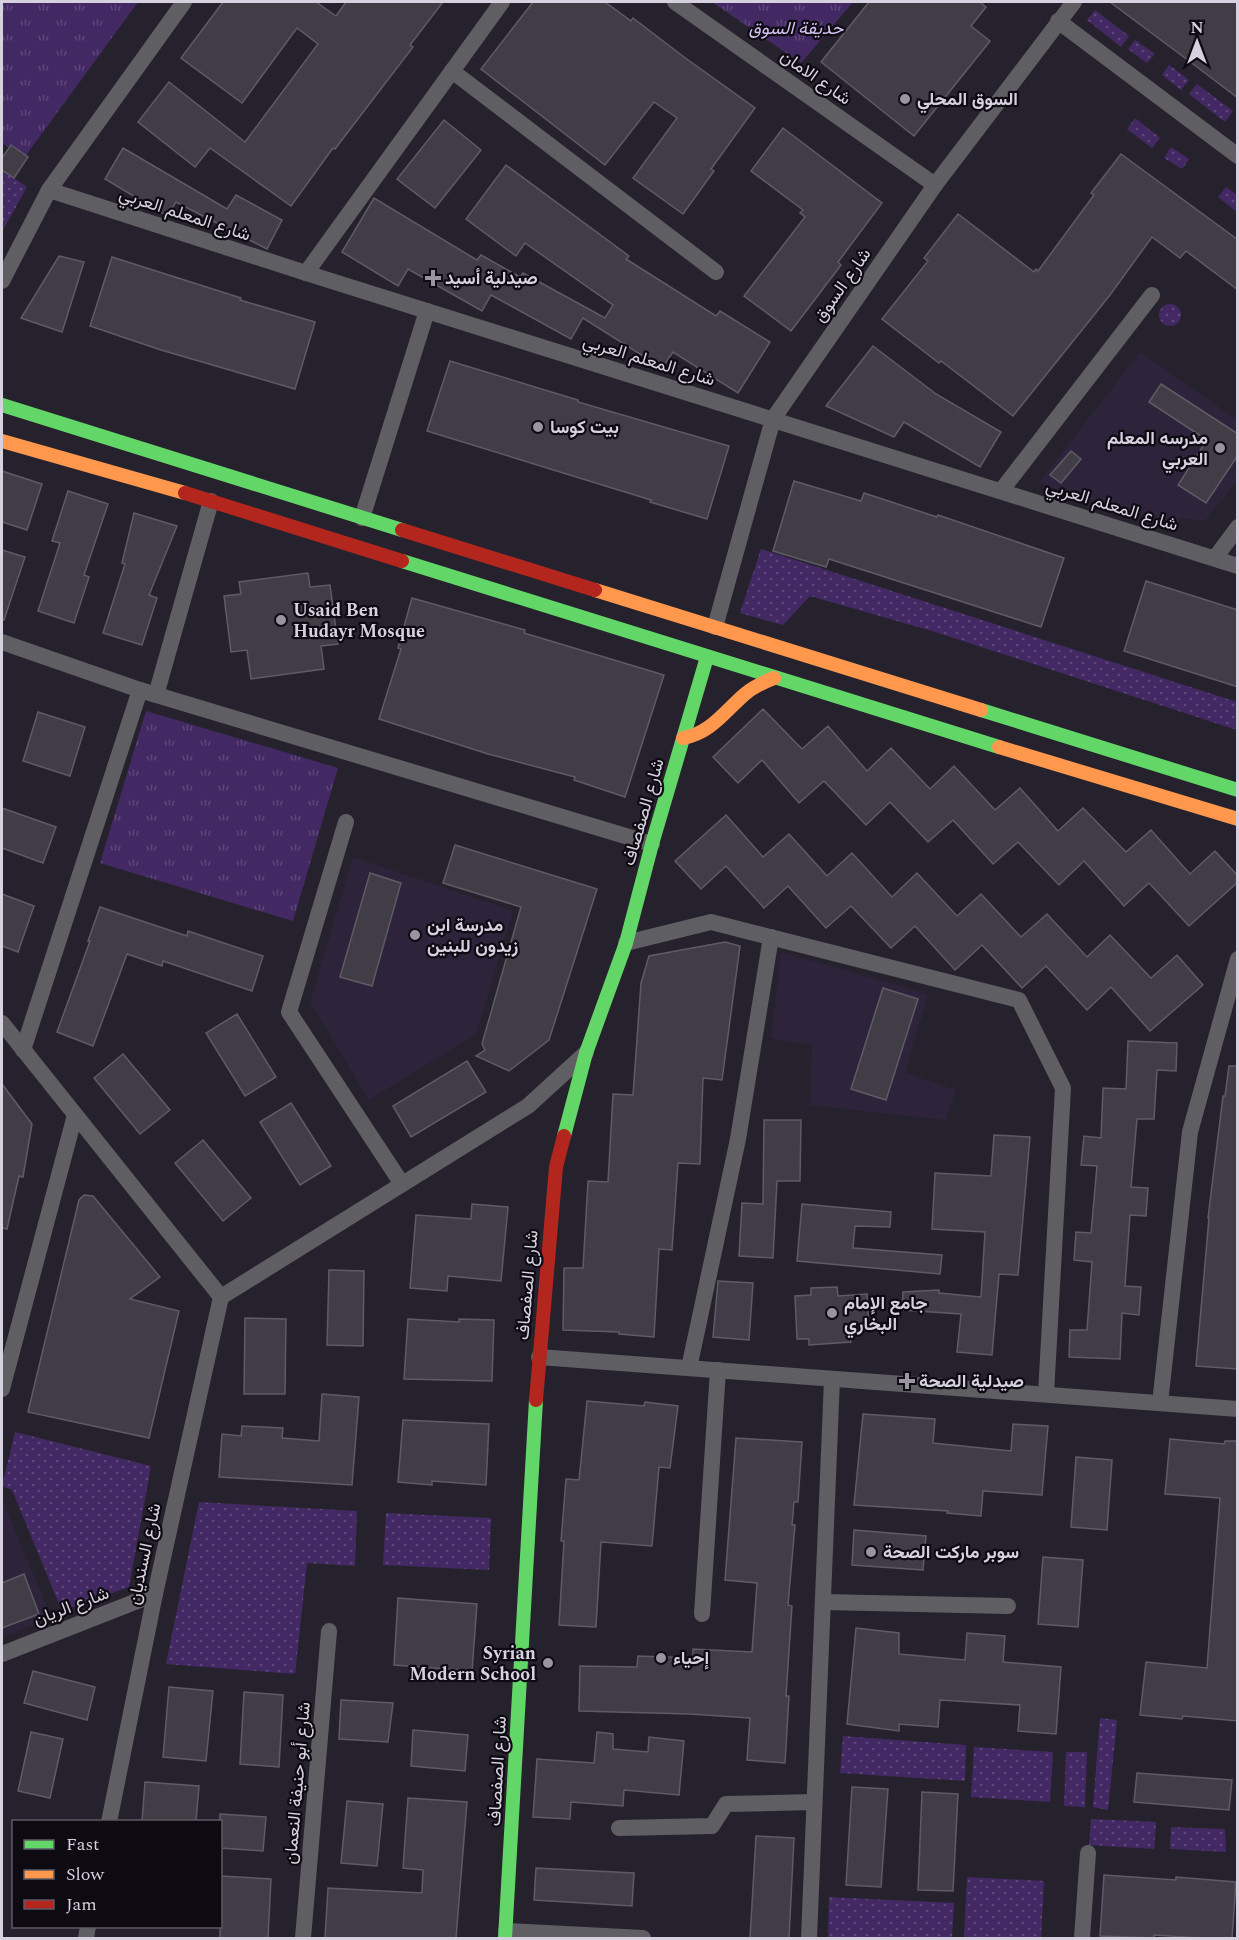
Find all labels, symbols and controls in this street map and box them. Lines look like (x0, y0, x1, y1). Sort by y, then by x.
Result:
north arrow (1167, 12, 1227, 72)
park label: حديقة السوق (749, 15, 844, 42)
text: N (1190, 16, 1204, 40)
street label: شارع الامان (775, 43, 857, 112)
place label: السوق المحلي (917, 86, 1018, 114)
marker: السوق المحلي (898, 92, 912, 106)
street label: شارع المعلم العربي (115, 180, 254, 249)
street label: شارع السوق (807, 242, 878, 328)
place label: صيدلية أسيد (445, 265, 538, 292)
marker: صيدلية أسيد (426, 271, 440, 285)
street label: شارع المعلم العربي (579, 328, 718, 394)
place label: بيت كوسا (550, 414, 619, 441)
marker: بيت كوسا (531, 420, 545, 434)
place label: مدرسه المعلم العربي (1107, 425, 1208, 474)
marker: مدرسه المعلم العربي (1213, 441, 1227, 455)
street label: شارع المعلم العربي (1042, 473, 1181, 539)
place label: Usaid Ben Hudayr Mosque (293, 597, 425, 645)
marker: Usaid Ben Hudayr Mosque (274, 613, 288, 627)
street label: شارع الصفصاف (615, 755, 672, 869)
place label: مدرسة ابن زيدون للبنين (427, 912, 518, 960)
marker: مدرسة ابن زيدون للبنين (408, 928, 422, 942)
street label: شارع الصفصاف (509, 1229, 546, 1341)
place label: جامع الإمام البخاري (844, 1290, 928, 1339)
marker: جامع الإمام البخاري (825, 1306, 839, 1320)
place label: صيدلية الصحة (919, 1368, 1024, 1395)
marker: صيدلية الصحة (900, 1374, 914, 1388)
street label: شارع السنديان (121, 1501, 168, 1607)
place label: سوبر ماركت الصحة (883, 1539, 1019, 1566)
marker: سوبر ماركت الصحة (864, 1545, 878, 1559)
street label: شارع الريان (29, 1580, 113, 1633)
place label: Syrian Modern School (409, 1640, 536, 1688)
place label: إحياء (673, 1645, 709, 1672)
marker: إحياء (654, 1651, 668, 1665)
marker: Syrian Modern School (541, 1656, 555, 1670)
street label: شارع أبو حنيفة النعمان (277, 1701, 318, 1865)
street label: شارع الصفصاف (481, 1715, 514, 1827)
legend (12, 1820, 222, 1928)
text: Fast (66, 1831, 99, 1858)
text: Slow (66, 1861, 105, 1888)
text: Jam (66, 1891, 97, 1918)

